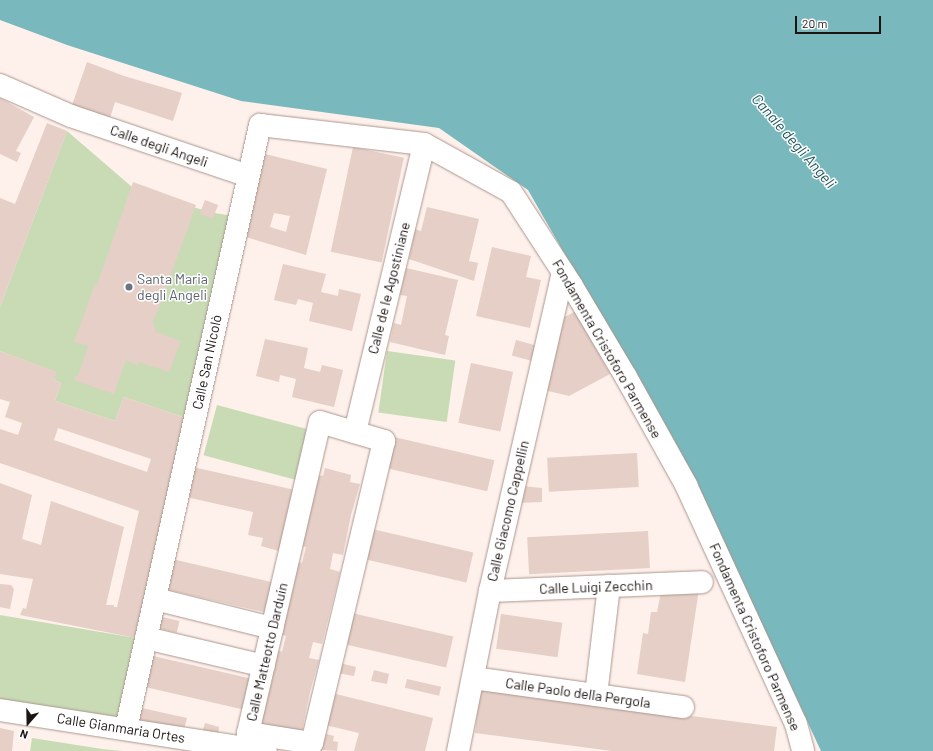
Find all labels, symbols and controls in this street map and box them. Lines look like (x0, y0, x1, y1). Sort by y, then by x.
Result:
scale bar (797, 8, 883, 34)
text: 20 m (802, 16, 828, 30)
water label: Canale degli Angeli (748, 90, 840, 192)
street label: Calle degli Angeli (108, 121, 210, 171)
street label: Calle de le Agostiniane (364, 220, 414, 356)
street label: Fondamenta Cristoforo Parmense (549, 257, 665, 441)
place label: Santa Maria degli Angeli (137, 271, 208, 304)
marker: Santa Maria degli Angeli (124, 282, 134, 292)
street label: Calle San Nicolò (189, 313, 225, 411)
street label: Calle Giacomo Cappellin (484, 439, 532, 583)
street label: Fondamenta Cristoforo Parmense (706, 541, 804, 733)
street label: Calle Luigi Zecchin (539, 577, 653, 597)
street label: Calle Matteotto Darduin (243, 581, 291, 723)
street label: Calle Paolo della Pergola (504, 674, 652, 712)
north arrow (8, 703, 48, 743)
street label: Calle Gianmaria Ortes (56, 710, 186, 746)
text: N (18, 727, 29, 742)

